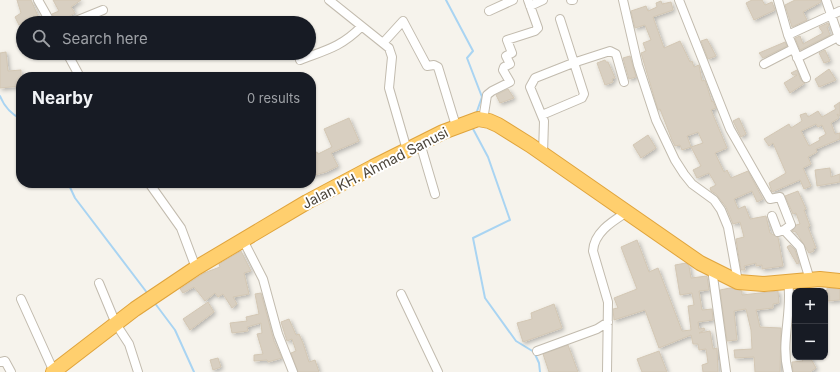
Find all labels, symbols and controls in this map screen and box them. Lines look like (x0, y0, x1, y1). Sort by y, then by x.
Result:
search box (16, 16, 316, 60)
icon: search (30, 27, 52, 49)
text: Search here (62, 29, 148, 48)
text: Nearby (32, 88, 93, 108)
text: 0 results (247, 90, 300, 106)
street label: Jalan KH. Ahmad Sanusi (299, 123, 451, 212)
map controls (792, 288, 828, 360)
button: + (792, 288, 828, 324)
button: − (792, 324, 828, 360)

